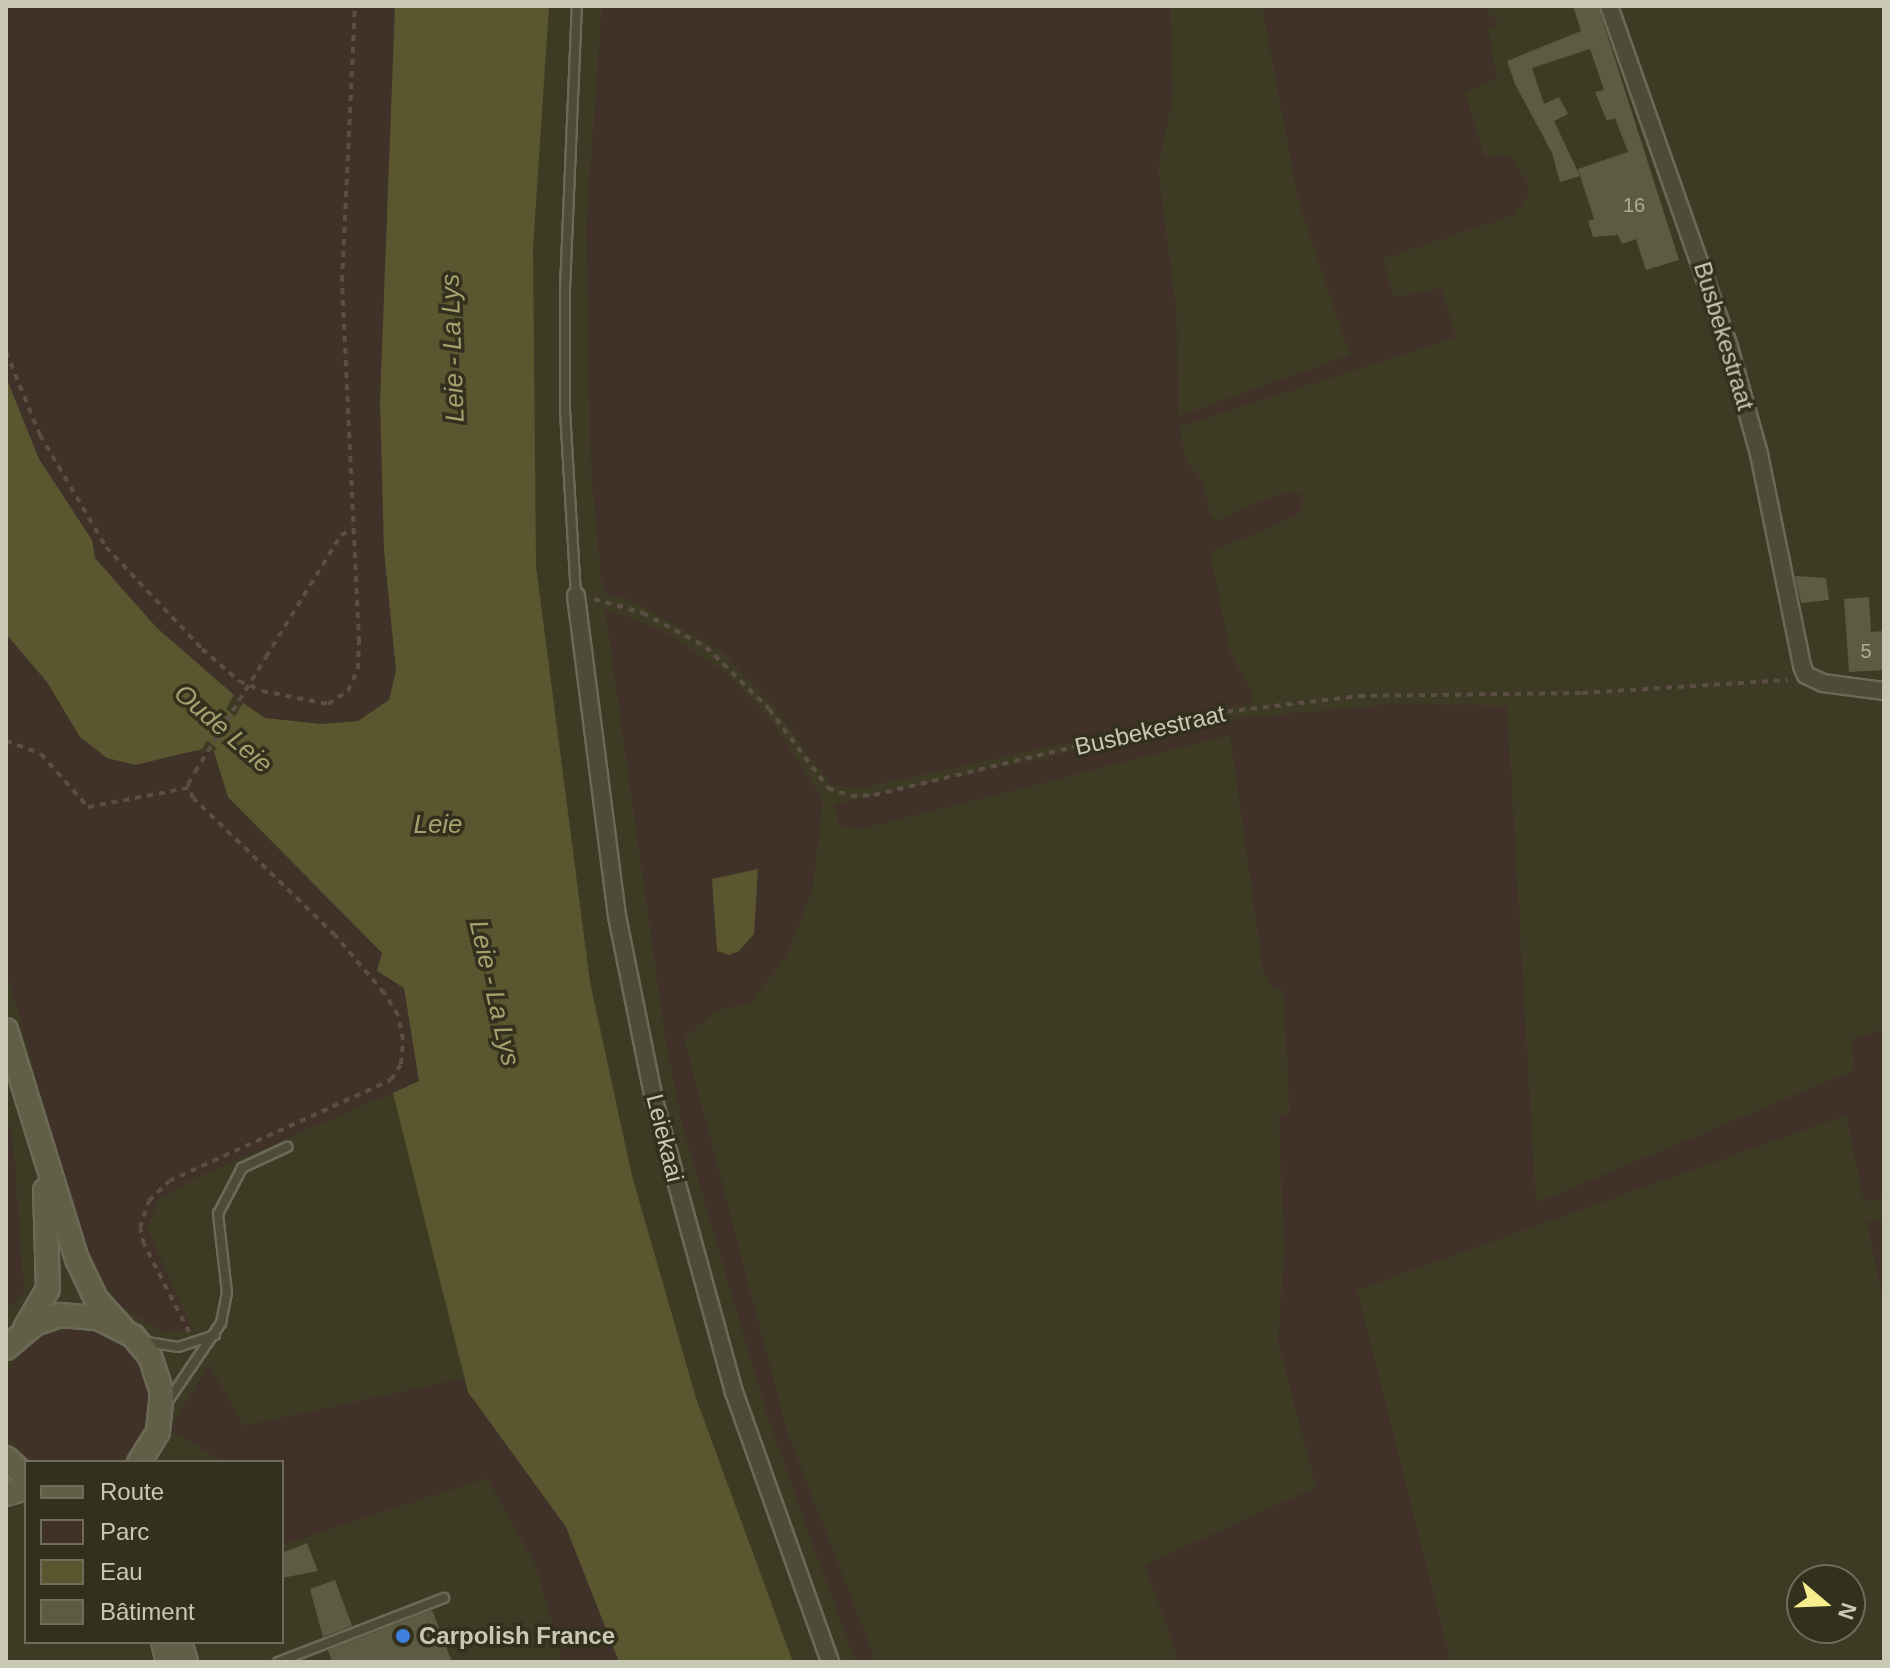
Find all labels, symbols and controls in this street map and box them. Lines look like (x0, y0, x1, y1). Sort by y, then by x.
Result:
house number: 16 (1623, 193, 1645, 217)
street label: Busbekestraat (1688, 258, 1760, 414)
water label: Leie - La Lys (435, 273, 471, 423)
house number: 5 (1860, 639, 1872, 663)
water label: Oude Leie (167, 678, 279, 780)
street label: Busbekestraat (1072, 699, 1228, 761)
water label: Leie (413, 809, 463, 841)
water label: Leie - La Lys (462, 917, 526, 1069)
street label: Leiekaai (640, 1091, 690, 1185)
legend (24, 1460, 284, 1644)
text: Route (100, 1478, 164, 1505)
text: Parc (100, 1518, 149, 1545)
text: Eau (100, 1558, 143, 1585)
north arrow (1786, 1564, 1866, 1644)
text: Bâtiment (100, 1598, 195, 1625)
text: N (1833, 1600, 1862, 1623)
place label: Carpolish France (419, 1622, 615, 1650)
marker: Carpolish France (394, 1627, 412, 1645)

